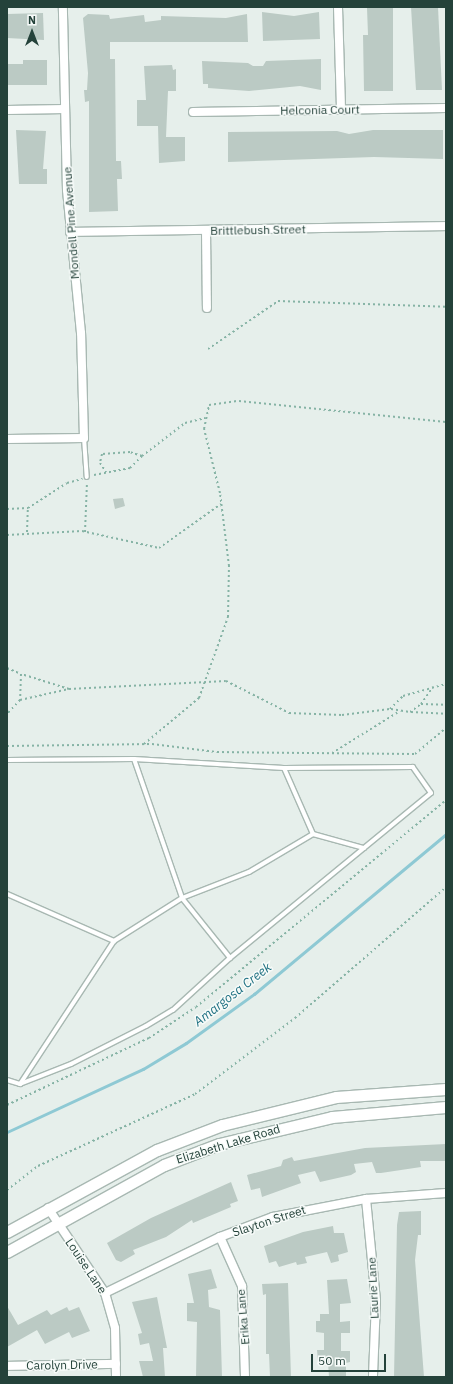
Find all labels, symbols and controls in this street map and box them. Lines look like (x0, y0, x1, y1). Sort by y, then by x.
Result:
north arrow (12, 12, 52, 52)
text: N (28, 13, 36, 27)
street label: Helconia Court (280, 102, 360, 118)
street label: Mondell Pine Avenue (60, 166, 82, 280)
street label: Brittlebush Street (210, 222, 306, 238)
water label: Amargosa Creek (191, 960, 275, 1030)
street label: Elizabeth Lake Road (174, 1121, 282, 1167)
street label: Slayton Street (231, 1202, 307, 1240)
street label: Louise Lane (62, 1236, 110, 1296)
street label: Laurie Lane (364, 1257, 382, 1319)
street label: Erika Lane (233, 1289, 253, 1345)
scale bar (313, 1346, 388, 1372)
text: 50 m (318, 1353, 346, 1368)
street label: Carolyn Drive (26, 1357, 98, 1373)

